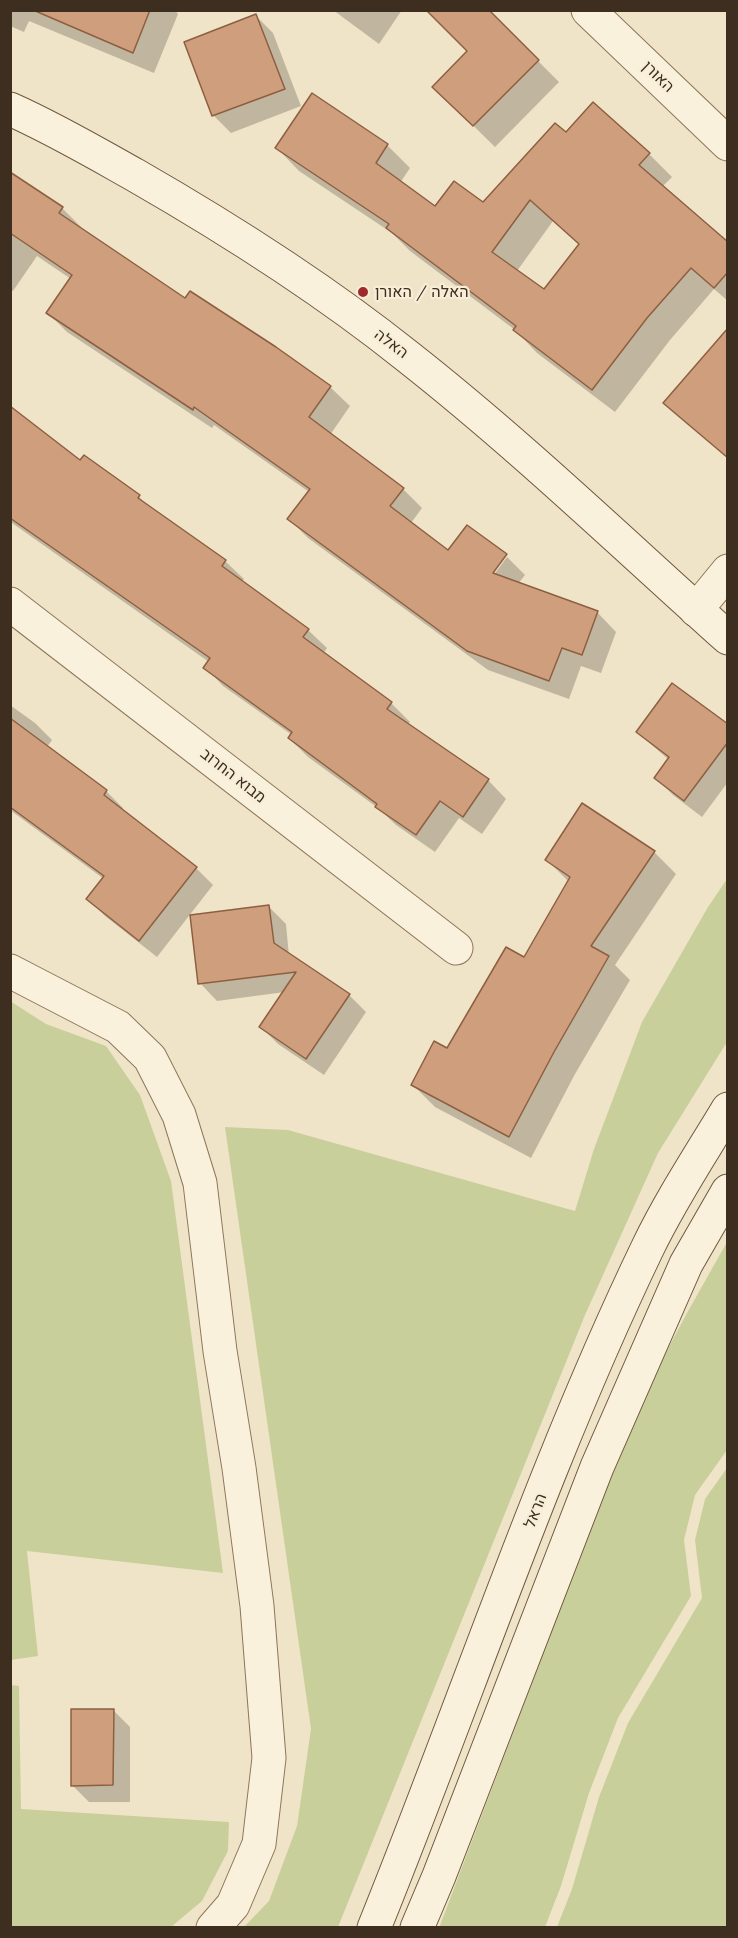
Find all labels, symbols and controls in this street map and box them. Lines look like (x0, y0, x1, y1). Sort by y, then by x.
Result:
street label: האורן (638, 57, 678, 97)
place label: האלה / האורן (375, 282, 469, 302)
marker: האלה / האורן (356, 285, 370, 299)
street label: האלה (370, 325, 412, 363)
street label: מבוא החרוב (196, 744, 270, 808)
street label: הראל (521, 1491, 551, 1531)

